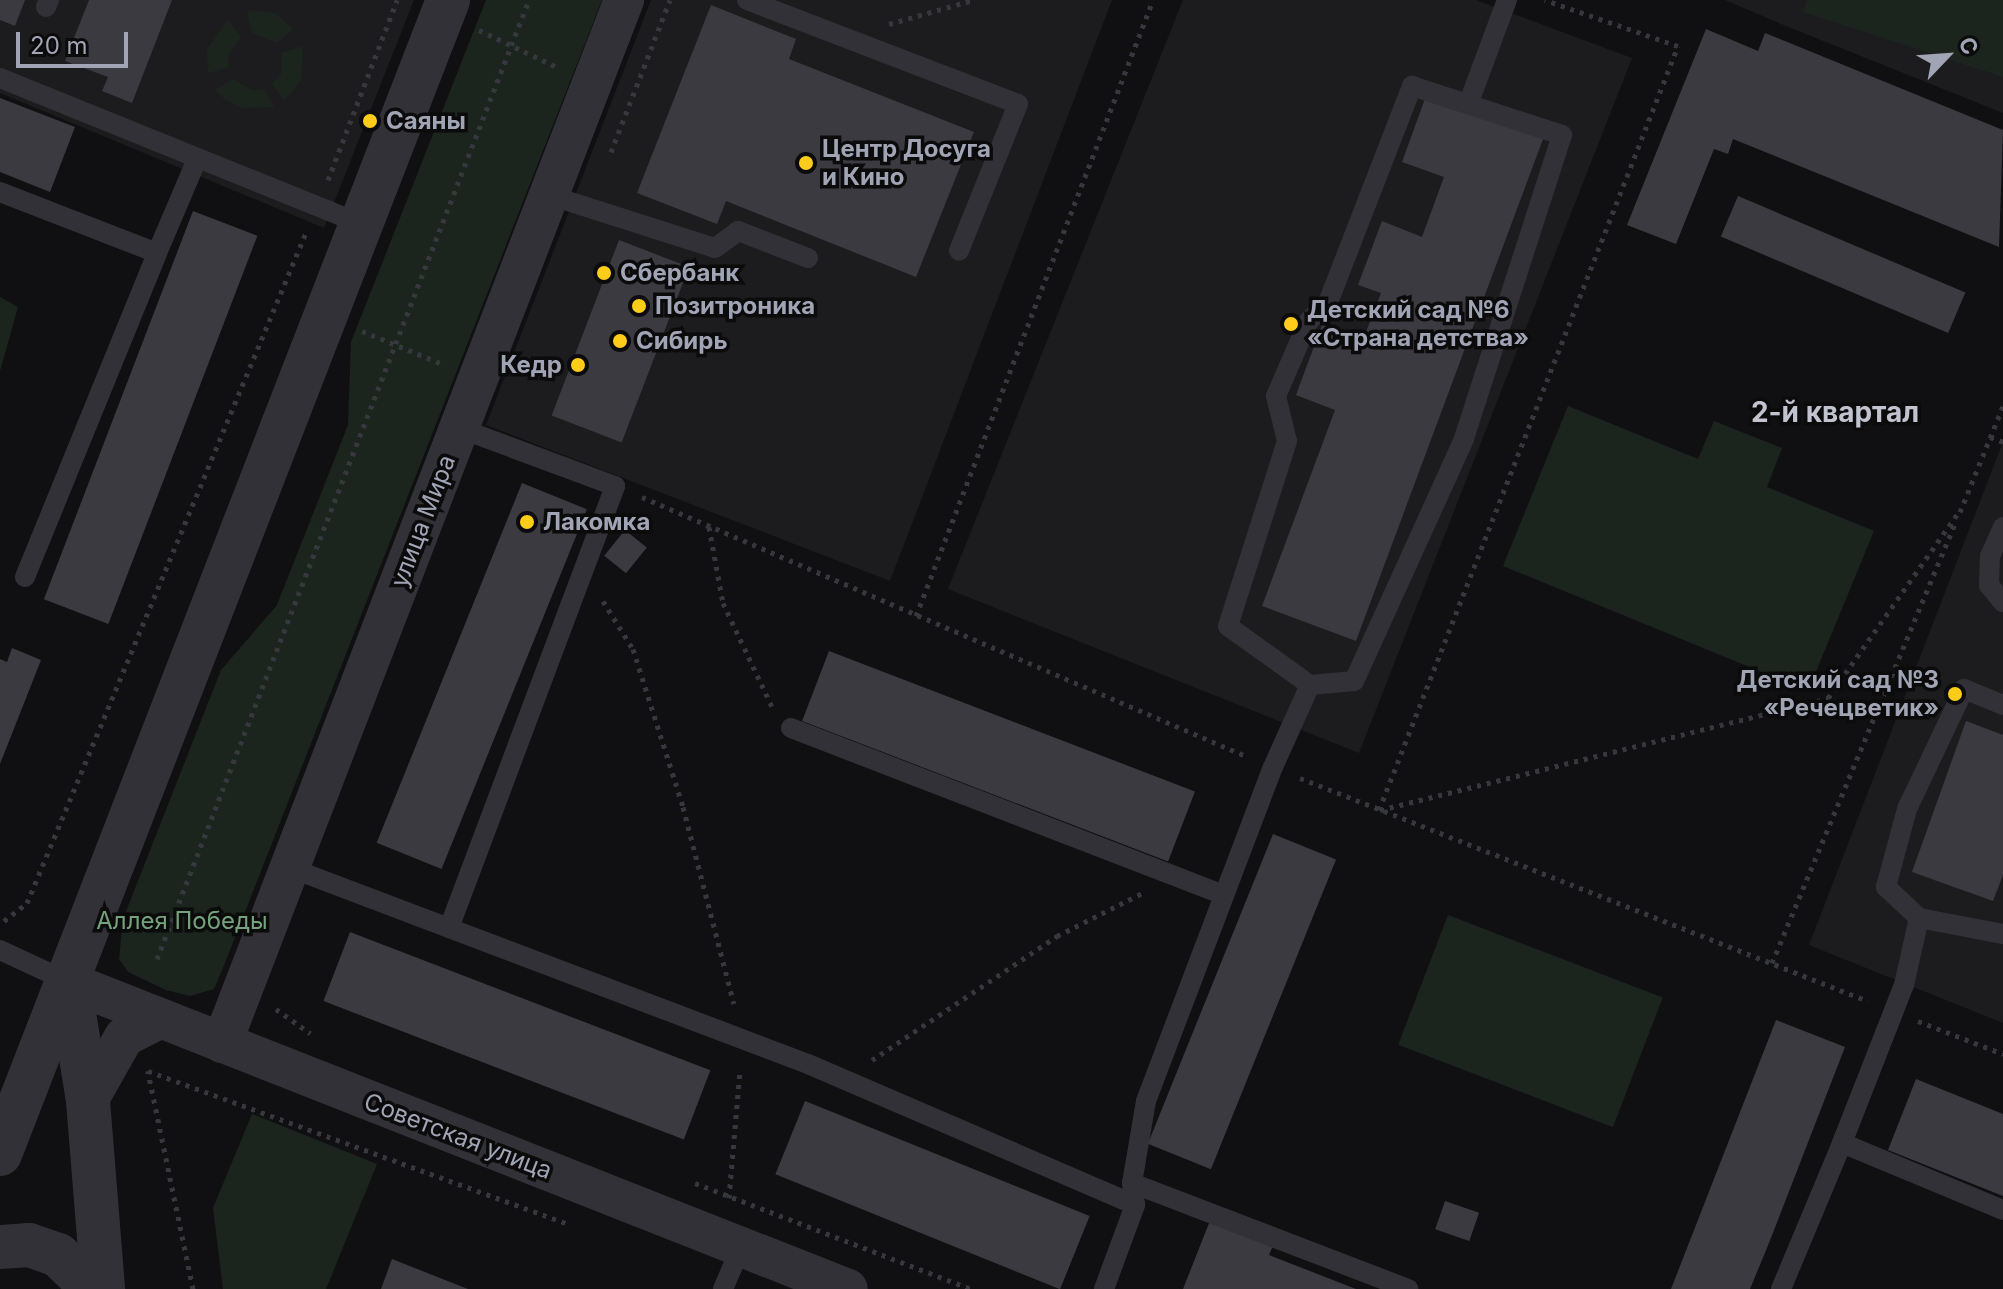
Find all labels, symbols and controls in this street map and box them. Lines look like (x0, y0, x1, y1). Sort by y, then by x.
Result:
scale bar (20, 16, 132, 66)
north arrow (1907, 16, 1987, 96)
text: 20 m (30, 31, 88, 60)
text: С (1954, 33, 1984, 59)
place label: Саяны (386, 107, 466, 135)
marker: Саяны (361, 112, 379, 130)
place label: Центр Досуга и Кино (822, 135, 991, 191)
marker: Центр Досуга и Кино (797, 154, 815, 172)
place label: Сбербанк (620, 259, 739, 287)
marker: Сбербанк (595, 264, 613, 282)
place label: Позитроника (655, 292, 815, 320)
place label: Детский сад №6 «Страна детства» (1307, 296, 1529, 352)
marker: Позитроника (630, 297, 648, 315)
marker: Детский сад №6 «Страна детства» (1282, 315, 1300, 333)
place label: Сибирь (636, 327, 728, 355)
marker: Сибирь (611, 332, 629, 350)
place label: Кедр (500, 351, 562, 379)
marker: Кедр (569, 356, 587, 374)
district label: 2-й квартал (1751, 395, 1919, 429)
street label: улица Мира (385, 451, 461, 591)
place label: Лакомка (543, 508, 651, 536)
marker: Лакомка (518, 513, 536, 531)
place label: Детский сад №3 «Речецветик» (1737, 666, 1939, 722)
marker: Детский сад №3 «Речецветик» (1946, 685, 1964, 703)
park label: Аллея Победы (96, 907, 268, 935)
street label: Советская улица (360, 1087, 556, 1185)

